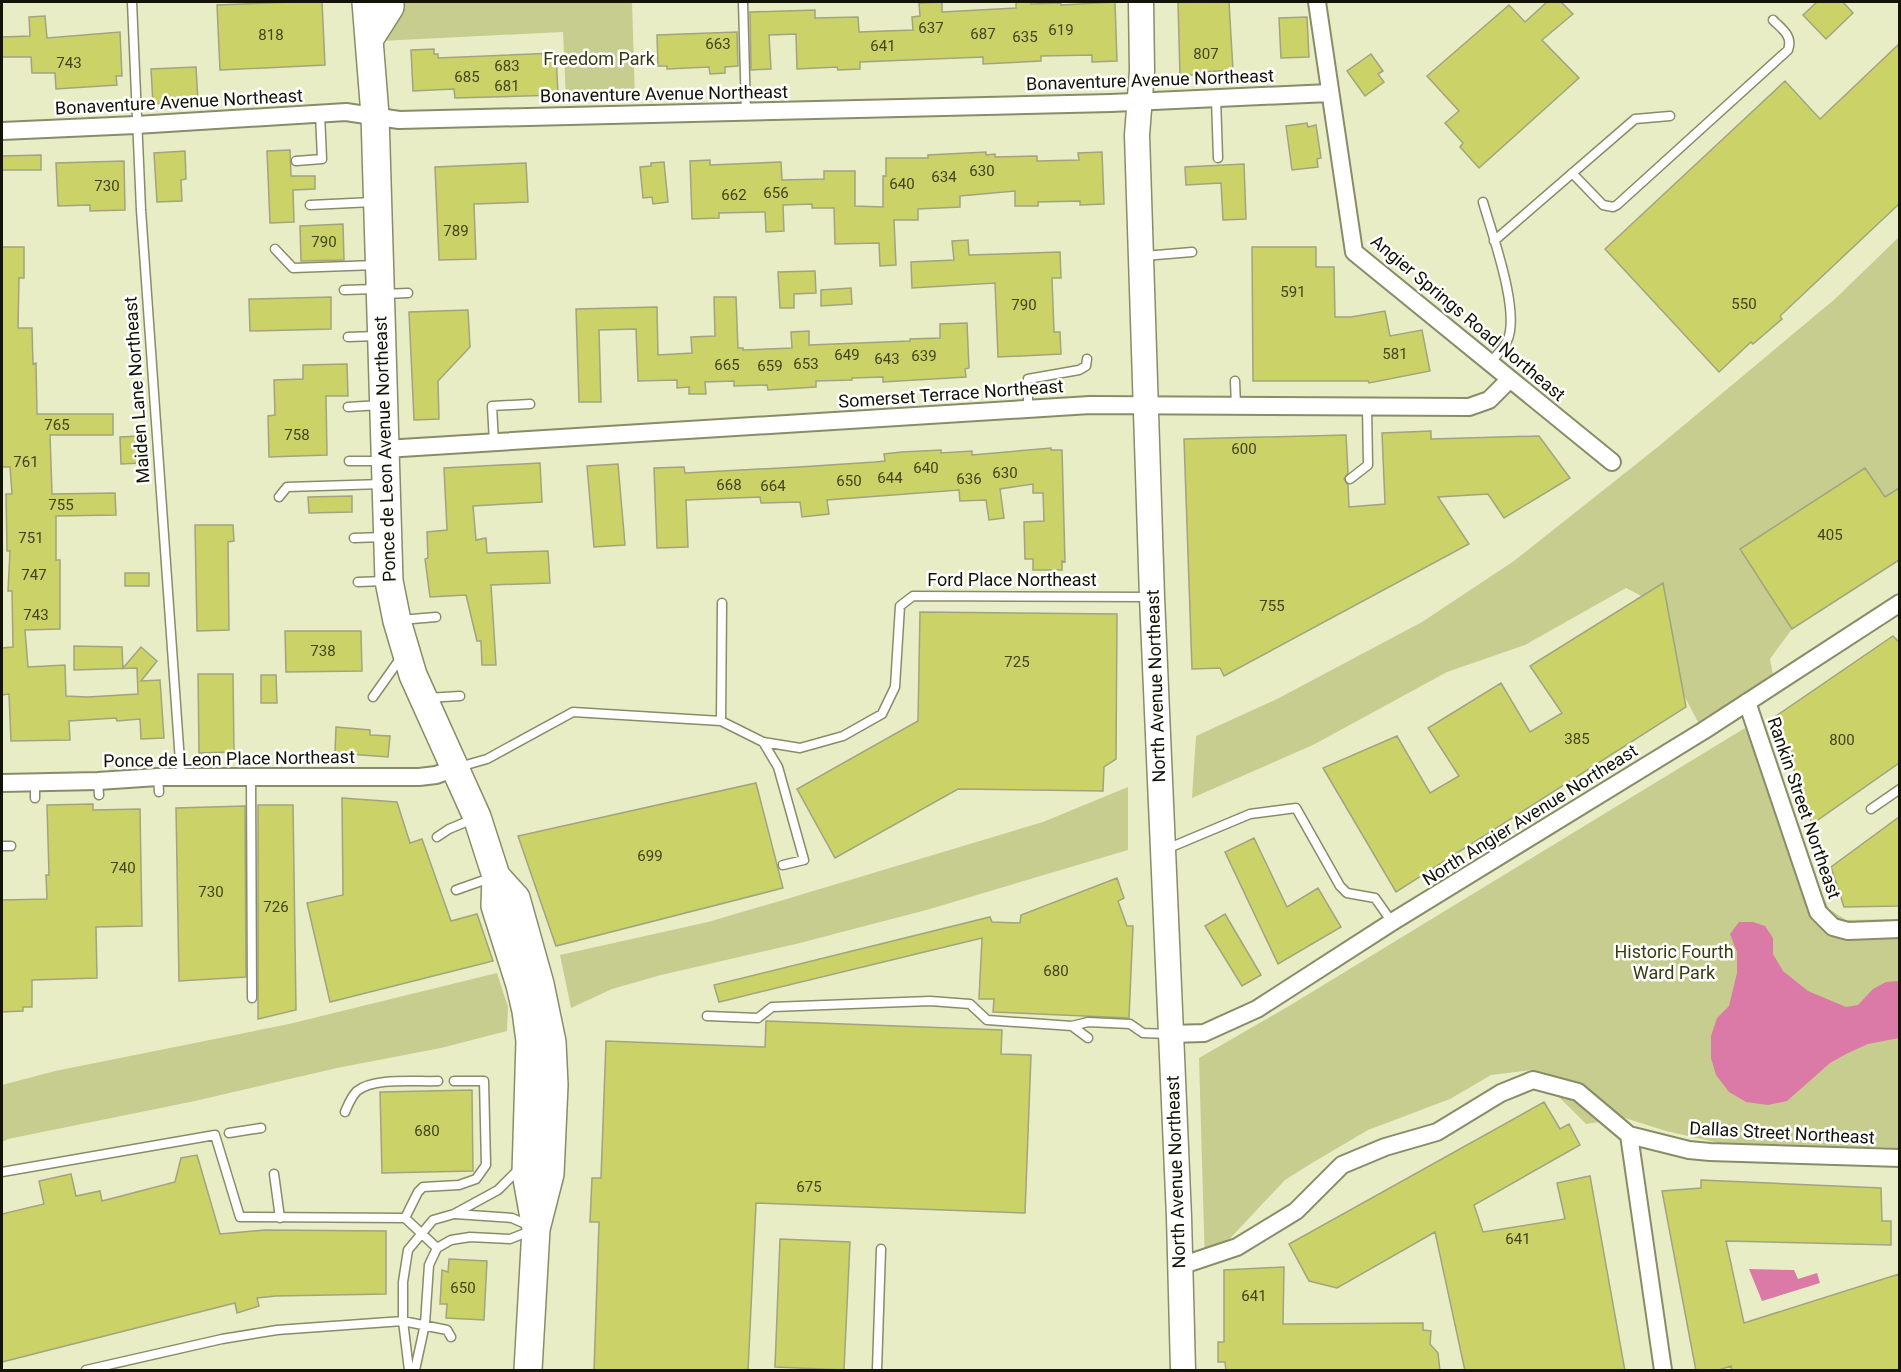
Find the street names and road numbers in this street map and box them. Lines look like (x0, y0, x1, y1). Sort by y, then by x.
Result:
street label: Bonaventure Avenue Northeast (1026, 65, 1274, 94)
street label: Bonaventure Avenue Northeast (540, 81, 788, 106)
street label: Bonaventure Avenue Northeast (54, 85, 304, 118)
street label: Angier Springs Road Northeast (1367, 230, 1570, 405)
street label: Maiden Lane Northeast (119, 296, 154, 484)
street label: Ponce de Leon Avenue Northeast (369, 316, 400, 582)
street label: Somerset Terrace Northeast (838, 375, 1064, 412)
street label: Ford Place Northeast (927, 569, 1097, 590)
street label: North Avenue Northeast (1142, 589, 1169, 783)
street label: Rankin Street Northeast (1764, 714, 1845, 901)
street label: North Angier Avenue Northeast (1418, 740, 1641, 890)
street label: Ponce de Leon Place Northeast (103, 746, 355, 771)
street label: North Avenue Northeast (1162, 1075, 1189, 1269)
street label: Dallas Street Northeast (1689, 1117, 1875, 1148)

